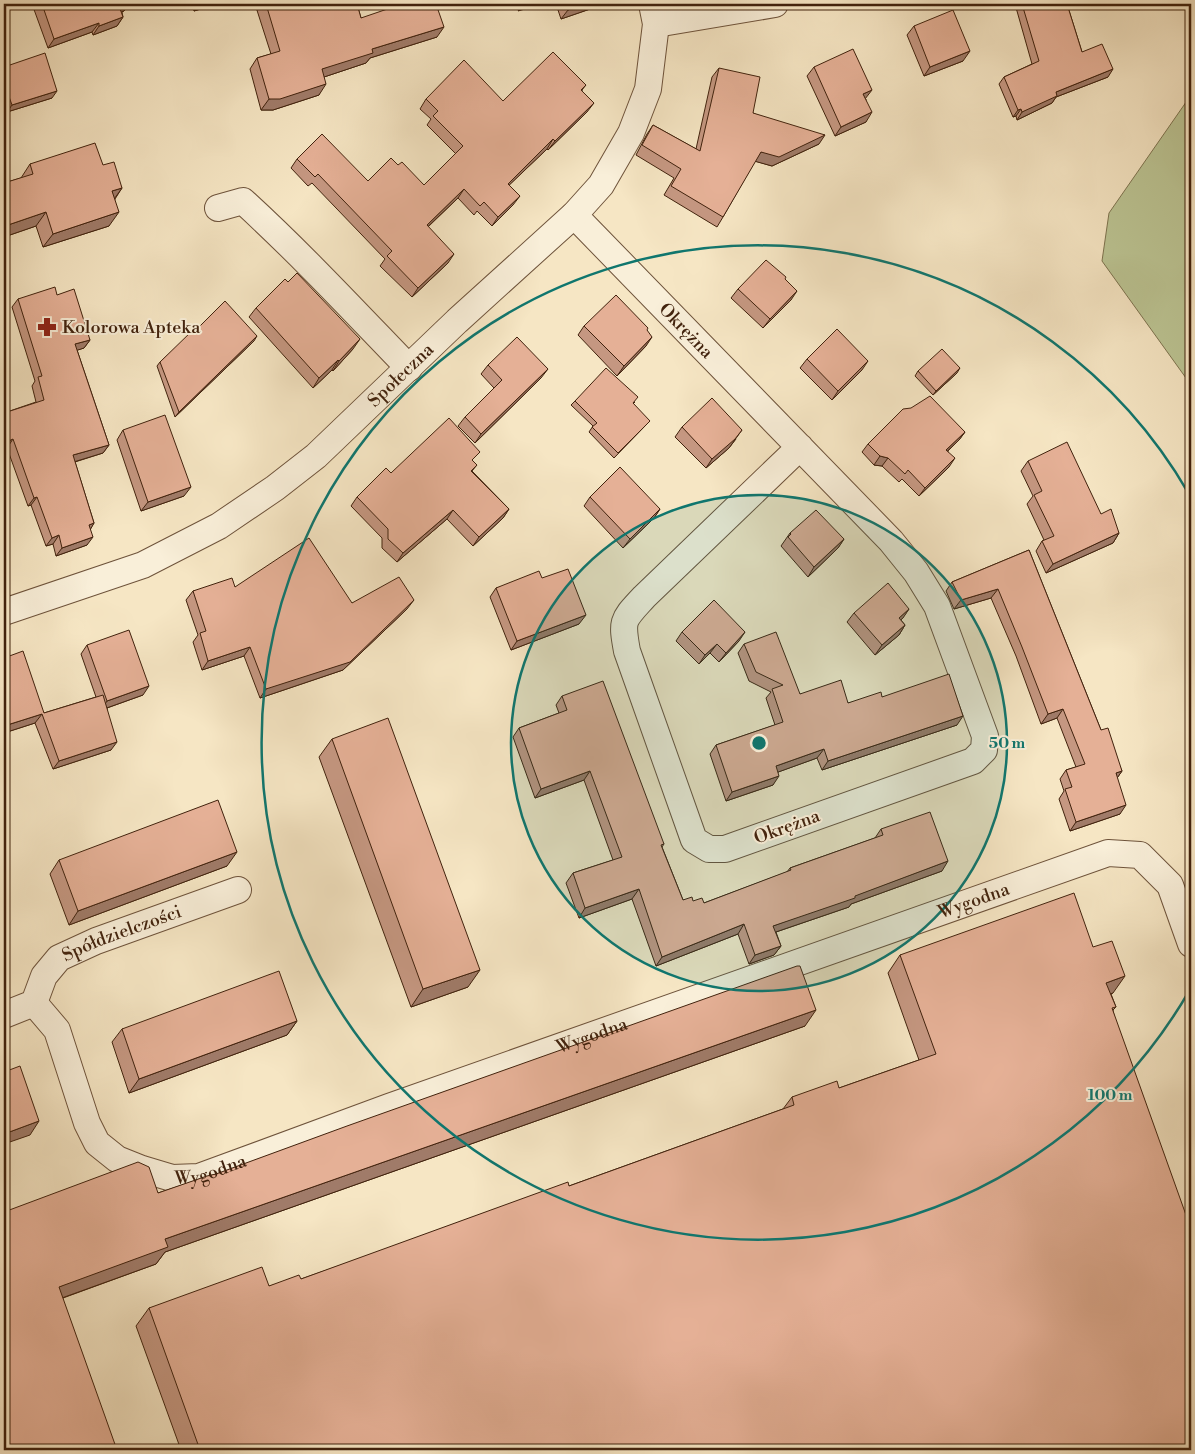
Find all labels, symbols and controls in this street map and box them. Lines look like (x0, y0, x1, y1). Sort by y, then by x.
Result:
street label: Okrężna (654, 298, 719, 364)
pharmacy icon: Kolorowa Apteka (36, 316, 58, 338)
place label: Kolorowa Apteka (62, 316, 201, 339)
street label: Społeczna (363, 337, 439, 412)
centre of rings (750, 734, 768, 752)
text: 50 m (989, 734, 1025, 753)
street label: Okrężna (751, 804, 824, 850)
street label: Wygodna (934, 877, 1013, 924)
street label: Spółdzielczości (58, 900, 185, 967)
street label: Wygodna (552, 1012, 631, 1059)
text: 100 m (1088, 1086, 1133, 1105)
street label: Wygodna (173, 1149, 250, 1189)

